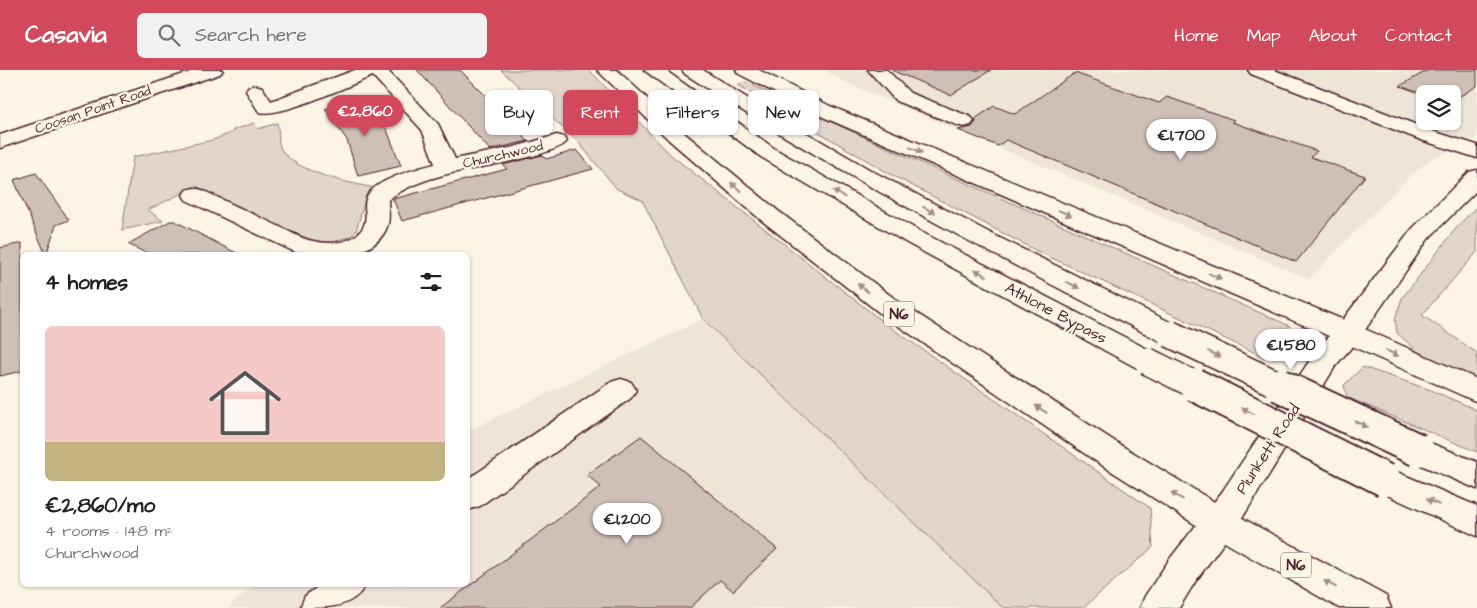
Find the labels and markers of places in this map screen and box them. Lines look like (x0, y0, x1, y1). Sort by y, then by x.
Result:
pin: €2,860 (324, 94, 406, 137)
pin: €1,700 (1140, 118, 1222, 161)
pin: €1,580 (1250, 328, 1332, 371)
pin: €1,200 (586, 502, 668, 545)

